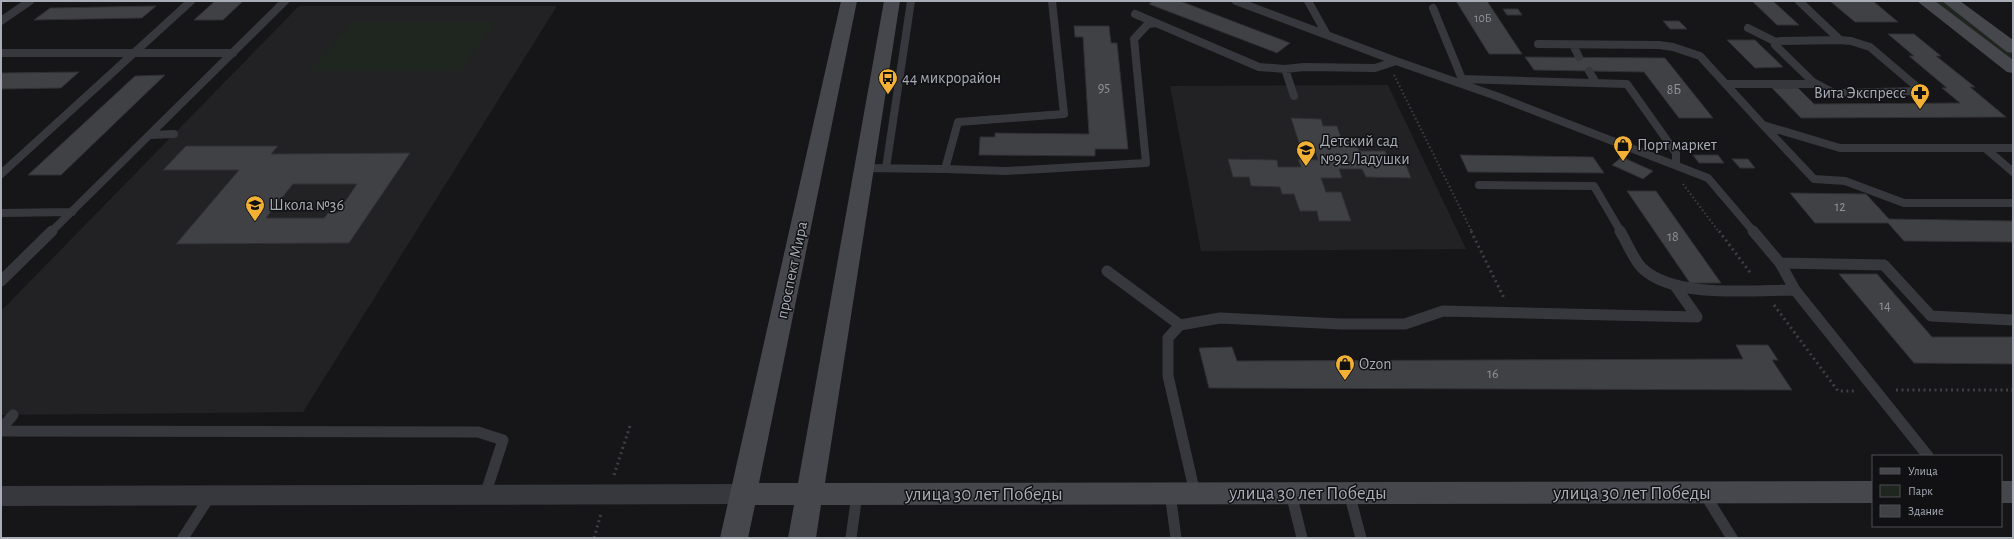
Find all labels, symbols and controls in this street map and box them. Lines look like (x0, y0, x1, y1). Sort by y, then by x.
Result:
house number: 10Б (1474, 12, 1492, 24)
bus stop icon: 44 микрорайон (877, 67, 899, 95)
place label: 44 микрорайон (902, 70, 1001, 86)
house number: 95 (1098, 81, 1110, 95)
pharmacy icon: Вита Экспресс (1909, 82, 1931, 110)
house number: 8Б (1667, 83, 1681, 97)
place label: Вита Экспресс (1814, 85, 1906, 101)
place label: Детский сад №92 Ладушки (1320, 133, 1410, 168)
shop icon: Порт маркет (1612, 134, 1634, 162)
place label: Порт маркет (1637, 137, 1717, 153)
school or university icon: Детский сад №92 Ладушки (1295, 139, 1317, 167)
school or university icon: Школа №36 (244, 194, 266, 222)
place label: Школа №36 (269, 197, 344, 213)
house number: 12 (1834, 200, 1846, 214)
street label: проспект Мира (774, 220, 810, 320)
house number: 18 (1667, 230, 1679, 244)
house number: 14 (1879, 299, 1891, 313)
shop icon: Ozon (1334, 353, 1356, 381)
place label: Ozon (1359, 356, 1391, 372)
house number: 16 (1487, 367, 1499, 381)
legend (1872, 455, 2002, 527)
text: Улица (1908, 465, 1938, 477)
street label: улица 30 лет Победы (1228, 484, 1387, 503)
street label: улица 30 лет Победы (1552, 484, 1711, 503)
street label: улица 30 лет Победы (904, 485, 1063, 504)
text: Парк (1908, 485, 1933, 497)
text: Здание (1908, 505, 1944, 517)

